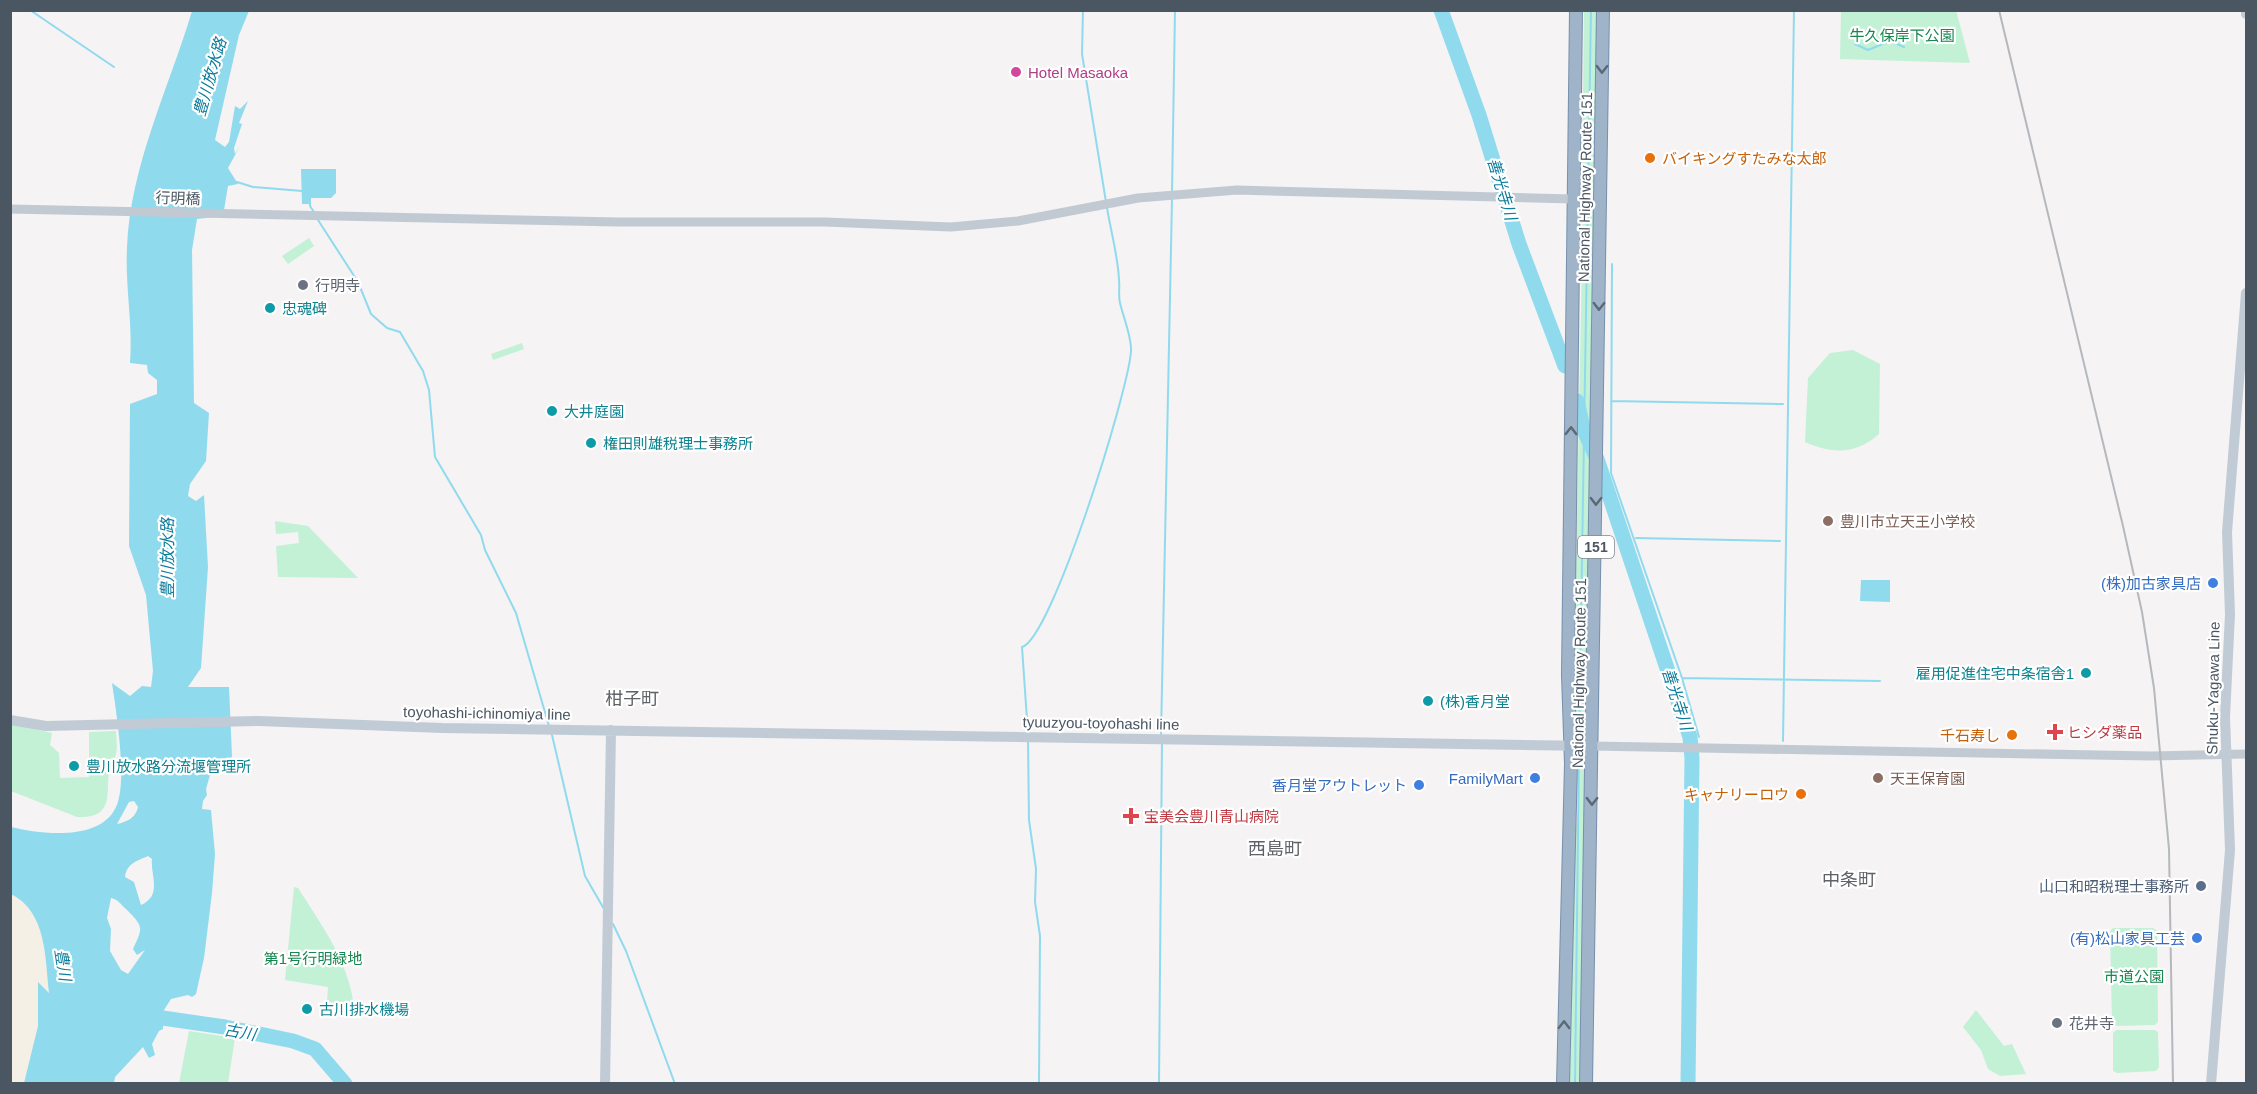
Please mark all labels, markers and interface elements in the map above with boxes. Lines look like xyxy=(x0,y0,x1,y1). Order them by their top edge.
park label: 牛久保岸下公園 xyxy=(1849,27,1955,44)
water label: 豊川放水路 xyxy=(191,34,230,118)
place label: Hotel Masaoka xyxy=(1028,64,1129,81)
one-way arrow xyxy=(1596,64,1608,73)
marker: Hotel Masaoka xyxy=(1009,65,1023,79)
street label: National Highway Route 151 xyxy=(1575,92,1595,282)
place label: バイキングすたみな太郎 xyxy=(1662,150,1827,167)
marker: バイキングすたみな太郎 xyxy=(1643,151,1657,165)
water label: 善光寺川 xyxy=(1485,156,1520,224)
street label: 行明橋 xyxy=(155,189,201,207)
place label: 行明寺 xyxy=(315,277,360,294)
marker: 行明寺 xyxy=(296,278,310,292)
place label: 忠魂碑 xyxy=(282,300,327,317)
marker: 忠魂碑 xyxy=(263,301,277,315)
one-way arrow xyxy=(1593,301,1605,310)
place label: 大井庭園 xyxy=(564,403,624,420)
marker: 大井庭園 xyxy=(545,404,559,418)
one-way arrow xyxy=(1564,427,1577,436)
place label: 権田則雄税理士事務所 xyxy=(603,435,753,452)
marker: 権田則雄税理士事務所 xyxy=(584,436,598,450)
one-way arrow xyxy=(1590,496,1602,505)
place label: 豊川市立天王小学校 xyxy=(1840,513,1975,530)
marker: 豊川市立天王小学校 xyxy=(1821,514,1835,528)
water label: 豊川放水路 xyxy=(159,516,176,598)
road number: 151 xyxy=(1578,536,1614,558)
place label: (株)加古家具店 xyxy=(2101,575,2201,592)
marker: (株)加古家具店 xyxy=(2206,576,2220,590)
street label: National Highway Route 151 xyxy=(1569,578,1589,768)
street label: Shuku-Yagawa Line xyxy=(2203,621,2223,755)
place label: 雇用促進住宅中条宿舎1 xyxy=(1916,665,2074,682)
water label: 善光寺川 xyxy=(1659,666,1696,734)
marker: 雇用促進住宅中条宿舎1 xyxy=(2079,666,2093,680)
district label: 柑子町 xyxy=(605,689,659,709)
place label: (株)香月堂 xyxy=(1440,693,1510,710)
marker: (株)香月堂 xyxy=(1421,694,1435,708)
street label: toyohashi-ichinomiya line xyxy=(403,703,571,723)
street label: tyuuzyou-toyohashi line xyxy=(1022,713,1180,733)
place label: ヒシダ薬品 xyxy=(2067,724,2142,741)
marker: ヒシダ薬品 xyxy=(2048,725,2062,739)
place label: 千石寿し xyxy=(1940,727,2000,744)
marker: 千石寿し xyxy=(2005,728,2019,742)
place label: 豊川放水路分流堰管理所 xyxy=(86,758,251,775)
marker: 豊川放水路分流堰管理所 xyxy=(67,759,81,773)
place label: FamilyMart xyxy=(1449,770,1524,787)
place label: 天王保育園 xyxy=(1890,770,1965,787)
marker: FamilyMart xyxy=(1528,771,1542,785)
marker: 天王保育園 xyxy=(1871,771,1885,785)
place label: 香月堂アウトレット xyxy=(1272,777,1407,794)
marker: 香月堂アウトレット xyxy=(1412,778,1426,792)
place label: キャナリーロウ xyxy=(1684,786,1789,803)
marker: キャナリーロウ xyxy=(1794,787,1808,801)
one-way arrow xyxy=(1586,796,1598,805)
marker: 宝美会豊川青山病院 xyxy=(1122,807,1140,825)
place label: 宝美会豊川青山病院 xyxy=(1144,808,1279,825)
district label: 西島町 xyxy=(1248,839,1302,859)
district label: 中条町 xyxy=(1822,870,1876,890)
place label: 山口和昭税理士事務所 xyxy=(2039,878,2189,895)
marker: 山口和昭税理士事務所 xyxy=(2194,879,2208,893)
place label: (有)松山家具工芸 xyxy=(2070,930,2185,947)
marker: (有)松山家具工芸 xyxy=(2190,931,2204,945)
water label: 豊川 xyxy=(52,948,74,984)
park label: 第1号行明緑地 xyxy=(264,950,362,967)
park label: 市道公園 xyxy=(2104,968,2164,985)
place label: 古川排水機場 xyxy=(319,1001,409,1018)
marker: 古川排水機場 xyxy=(300,1002,314,1016)
place label: 花井寺 xyxy=(2069,1015,2114,1032)
marker: 花井寺 xyxy=(2050,1016,2064,1030)
water label: 古川 xyxy=(223,1021,259,1043)
one-way arrow xyxy=(1558,1021,1570,1030)

